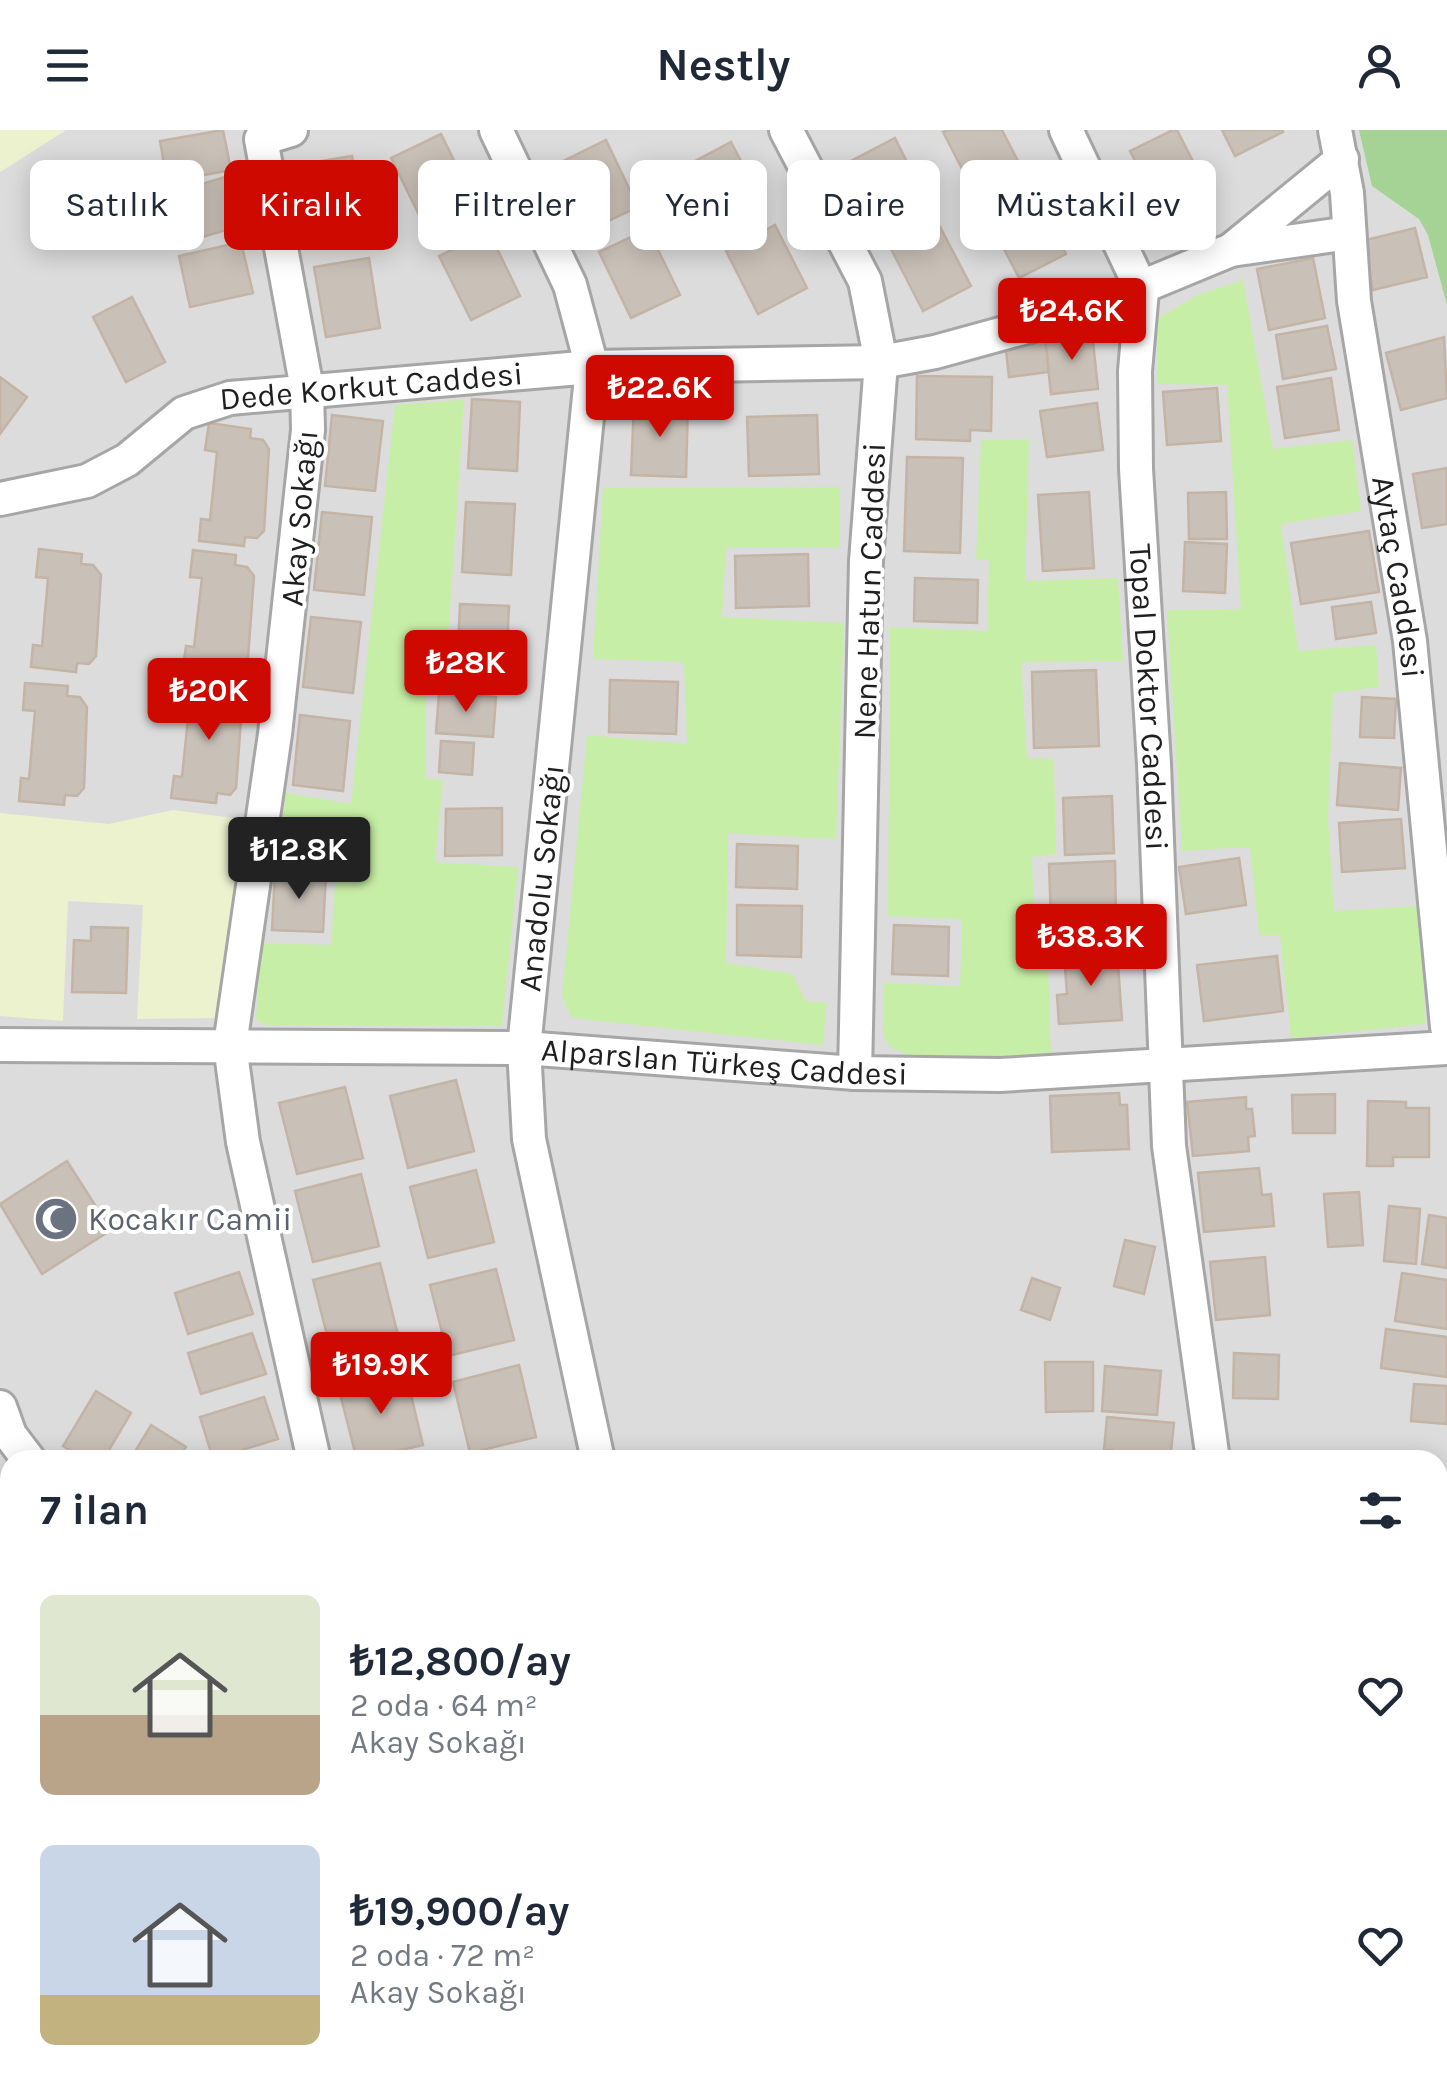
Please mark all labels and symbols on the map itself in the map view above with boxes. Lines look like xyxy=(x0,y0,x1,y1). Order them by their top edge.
pin: ₺24.6K xyxy=(991,278,1153,363)
street label: Dede Korkut Caddesi xyxy=(218,355,524,418)
pin: ₺22.6K xyxy=(579,355,741,440)
street label: Akay Sokağı xyxy=(273,428,326,608)
street label: Nene Hatun Caddesi xyxy=(846,442,893,740)
street label: Aytaç Caddesi xyxy=(1364,473,1431,680)
street label: Topal Doktor Caddesi xyxy=(1122,543,1175,851)
pin: ₺28K xyxy=(407,630,525,715)
pin: ₺20K xyxy=(150,658,268,743)
street label: Anadolu Sokağı xyxy=(511,763,572,993)
pin: ₺12.8K xyxy=(218,817,380,902)
pin: ₺38.3K xyxy=(1010,904,1172,989)
street label: Alparslan Türkeş Caddesi xyxy=(540,1031,908,1093)
mosque icon: Kocakır Camii xyxy=(33,1196,79,1242)
place label: Kocakır Camii xyxy=(88,1201,292,1238)
pin: ₺19.9K xyxy=(300,1332,462,1417)

